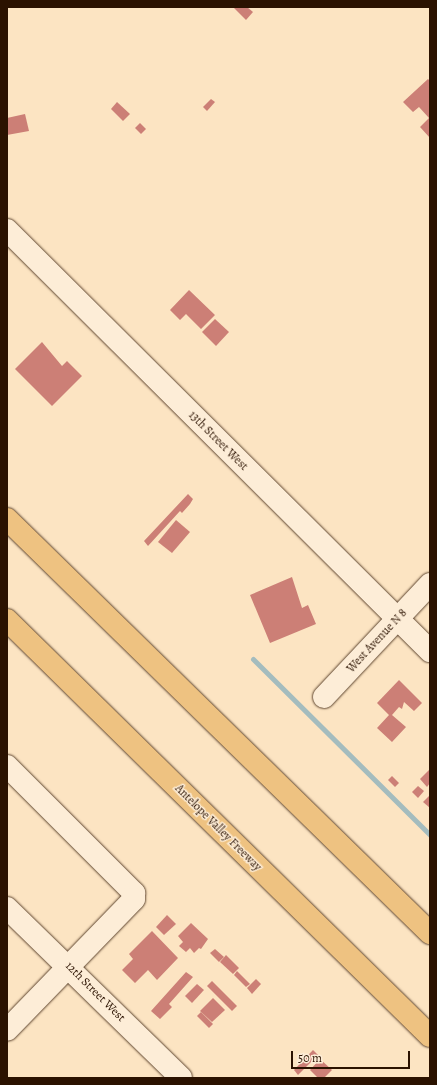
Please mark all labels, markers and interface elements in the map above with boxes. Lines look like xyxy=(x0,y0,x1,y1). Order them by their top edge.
street label: 13th Street West xyxy=(185,408,251,474)
street label: West Avenue N 8 xyxy=(344,606,410,676)
street label: Antelope Valley Freeway xyxy=(172,782,264,874)
street label: 12th Street West xyxy=(62,959,128,1025)
scale bar xyxy=(293,1043,412,1069)
text: 50 m xyxy=(298,1050,322,1066)

